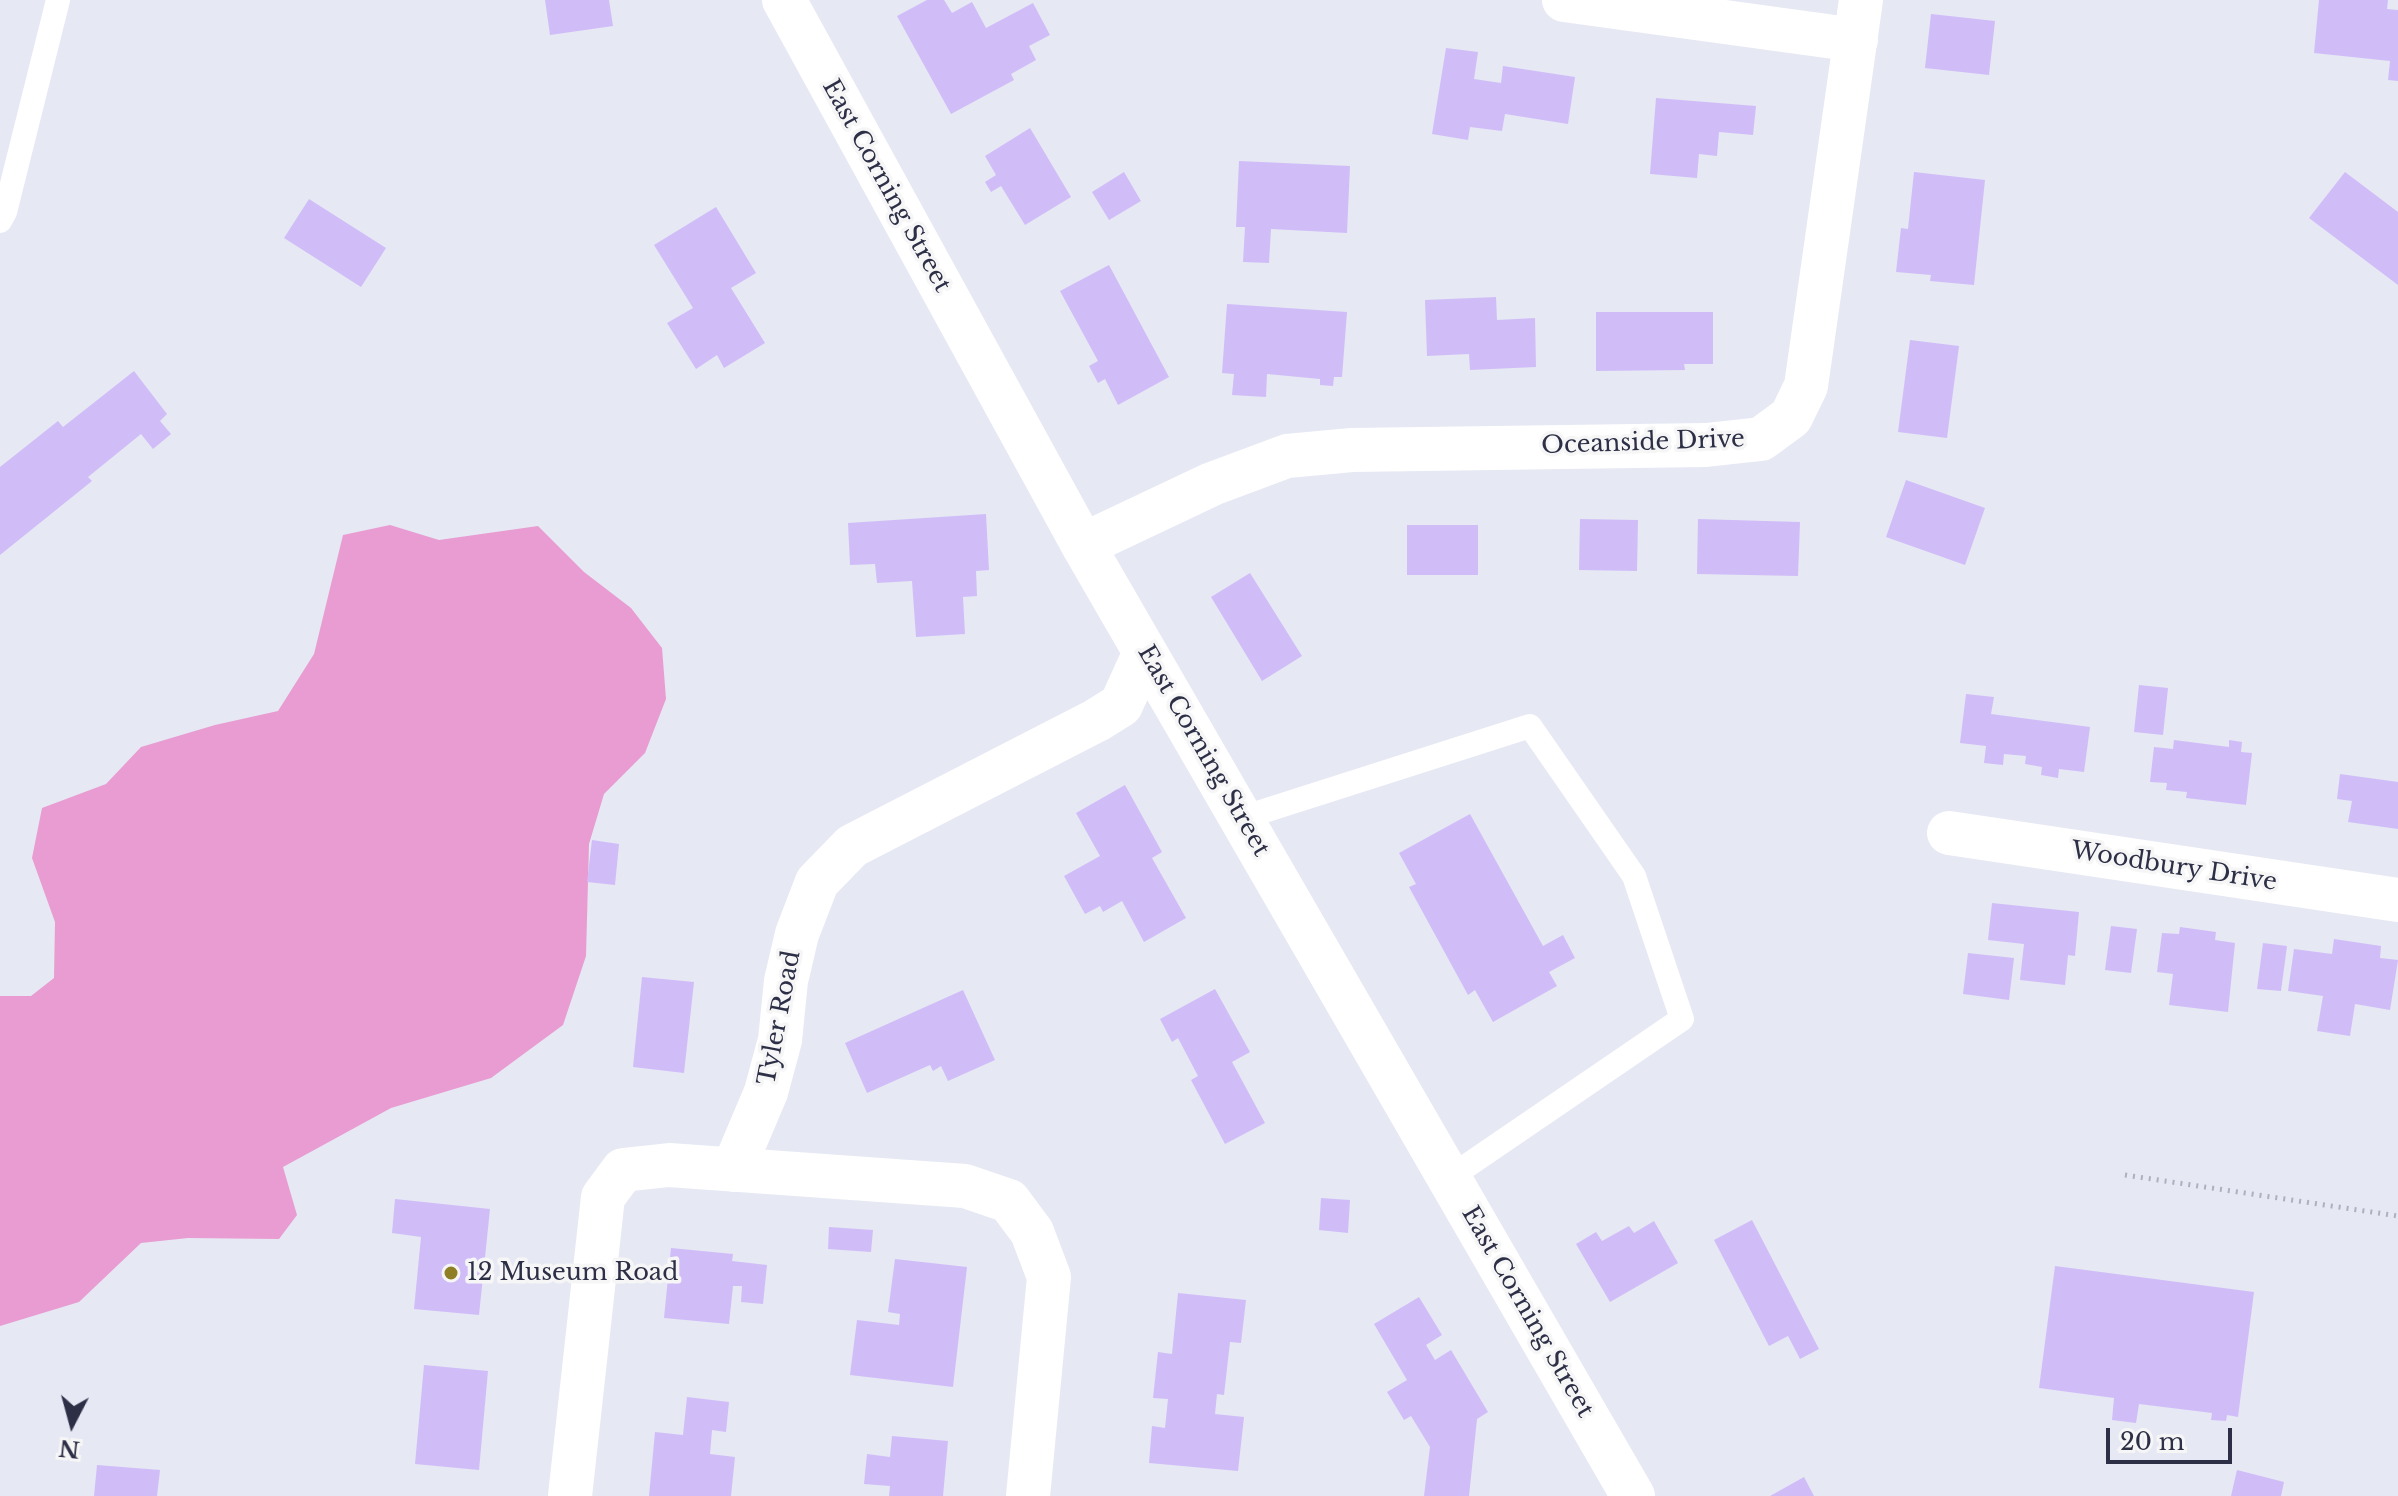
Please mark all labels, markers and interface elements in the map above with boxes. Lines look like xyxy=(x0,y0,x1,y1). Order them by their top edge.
street label: East Corning Street xyxy=(816,75,956,297)
street label: Oceanside Drive xyxy=(1541,425,1745,461)
street label: East Corning Street xyxy=(1131,640,1275,862)
street label: Woodbury Drive xyxy=(2069,837,2279,897)
street label: Tyler Road xyxy=(753,948,807,1088)
street label: East Corning Street xyxy=(1455,1201,1599,1423)
place label: 12 Museum Road xyxy=(467,1259,678,1287)
marker: 12 Museum Road xyxy=(442,1264,460,1282)
north arrow xyxy=(32,1384,112,1464)
scale bar xyxy=(2110,1412,2236,1462)
text: 20 m xyxy=(2120,1427,2185,1456)
text: N xyxy=(58,1434,81,1463)

